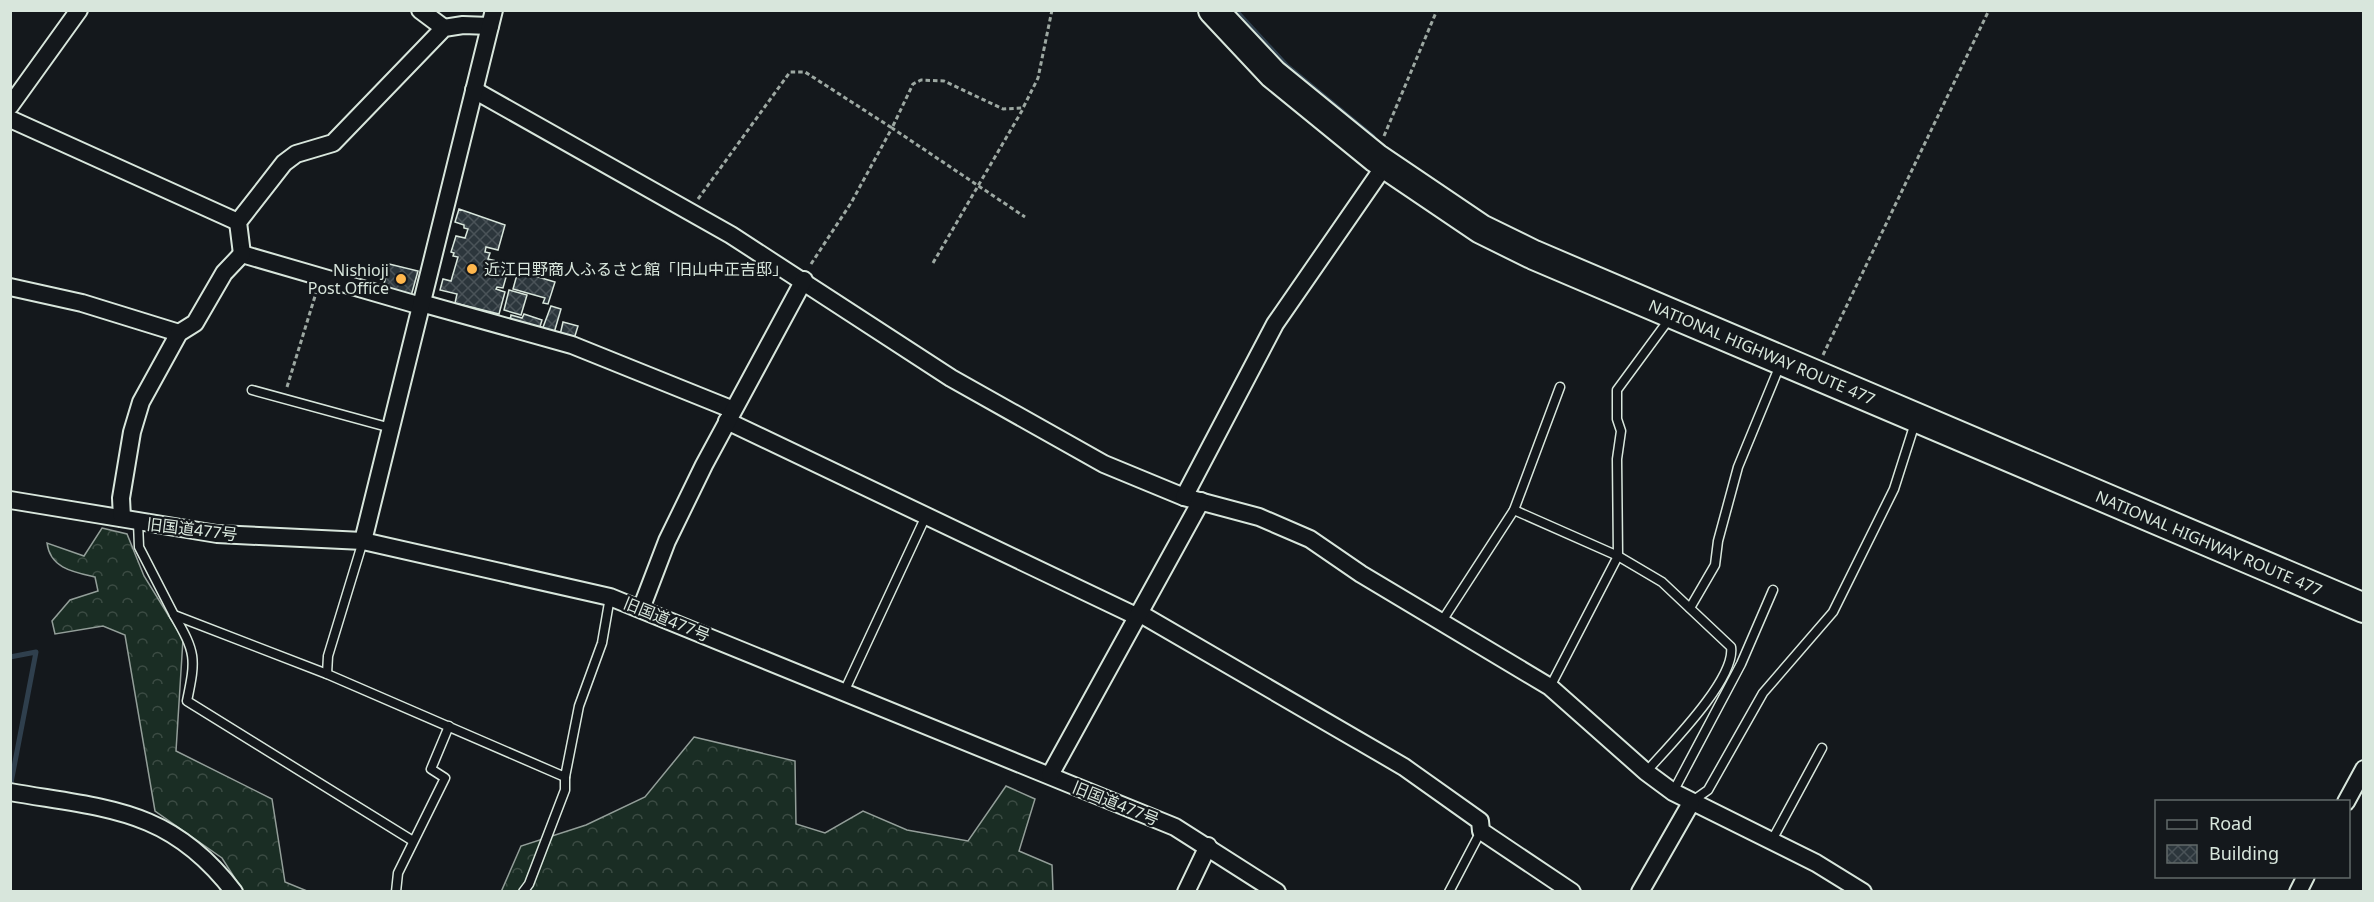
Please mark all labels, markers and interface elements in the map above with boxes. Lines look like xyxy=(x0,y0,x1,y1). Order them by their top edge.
place label: 近江日野商人ふるさと館「旧山中正吉邸」 xyxy=(484,258,788,280)
place label: Nishioji Post Office xyxy=(308,259,389,299)
marker: 近江日野商人ふるさと館「旧山中正吉邸」 xyxy=(465,262,479,276)
marker: Nishioji Post Office xyxy=(394,272,408,286)
street label: NATIONAL HIGHWAY ROUTE 477 xyxy=(1645,294,1879,410)
street label: NATIONAL HIGHWAY ROUTE 477 xyxy=(2092,485,2326,601)
street label: 旧国道477号 xyxy=(145,513,239,545)
street label: 旧国道477号 xyxy=(620,592,714,646)
street label: 旧国道477号 xyxy=(1069,776,1163,830)
legend xyxy=(2155,800,2350,878)
text: Road xyxy=(2209,811,2252,835)
text: Building xyxy=(2209,841,2279,865)

